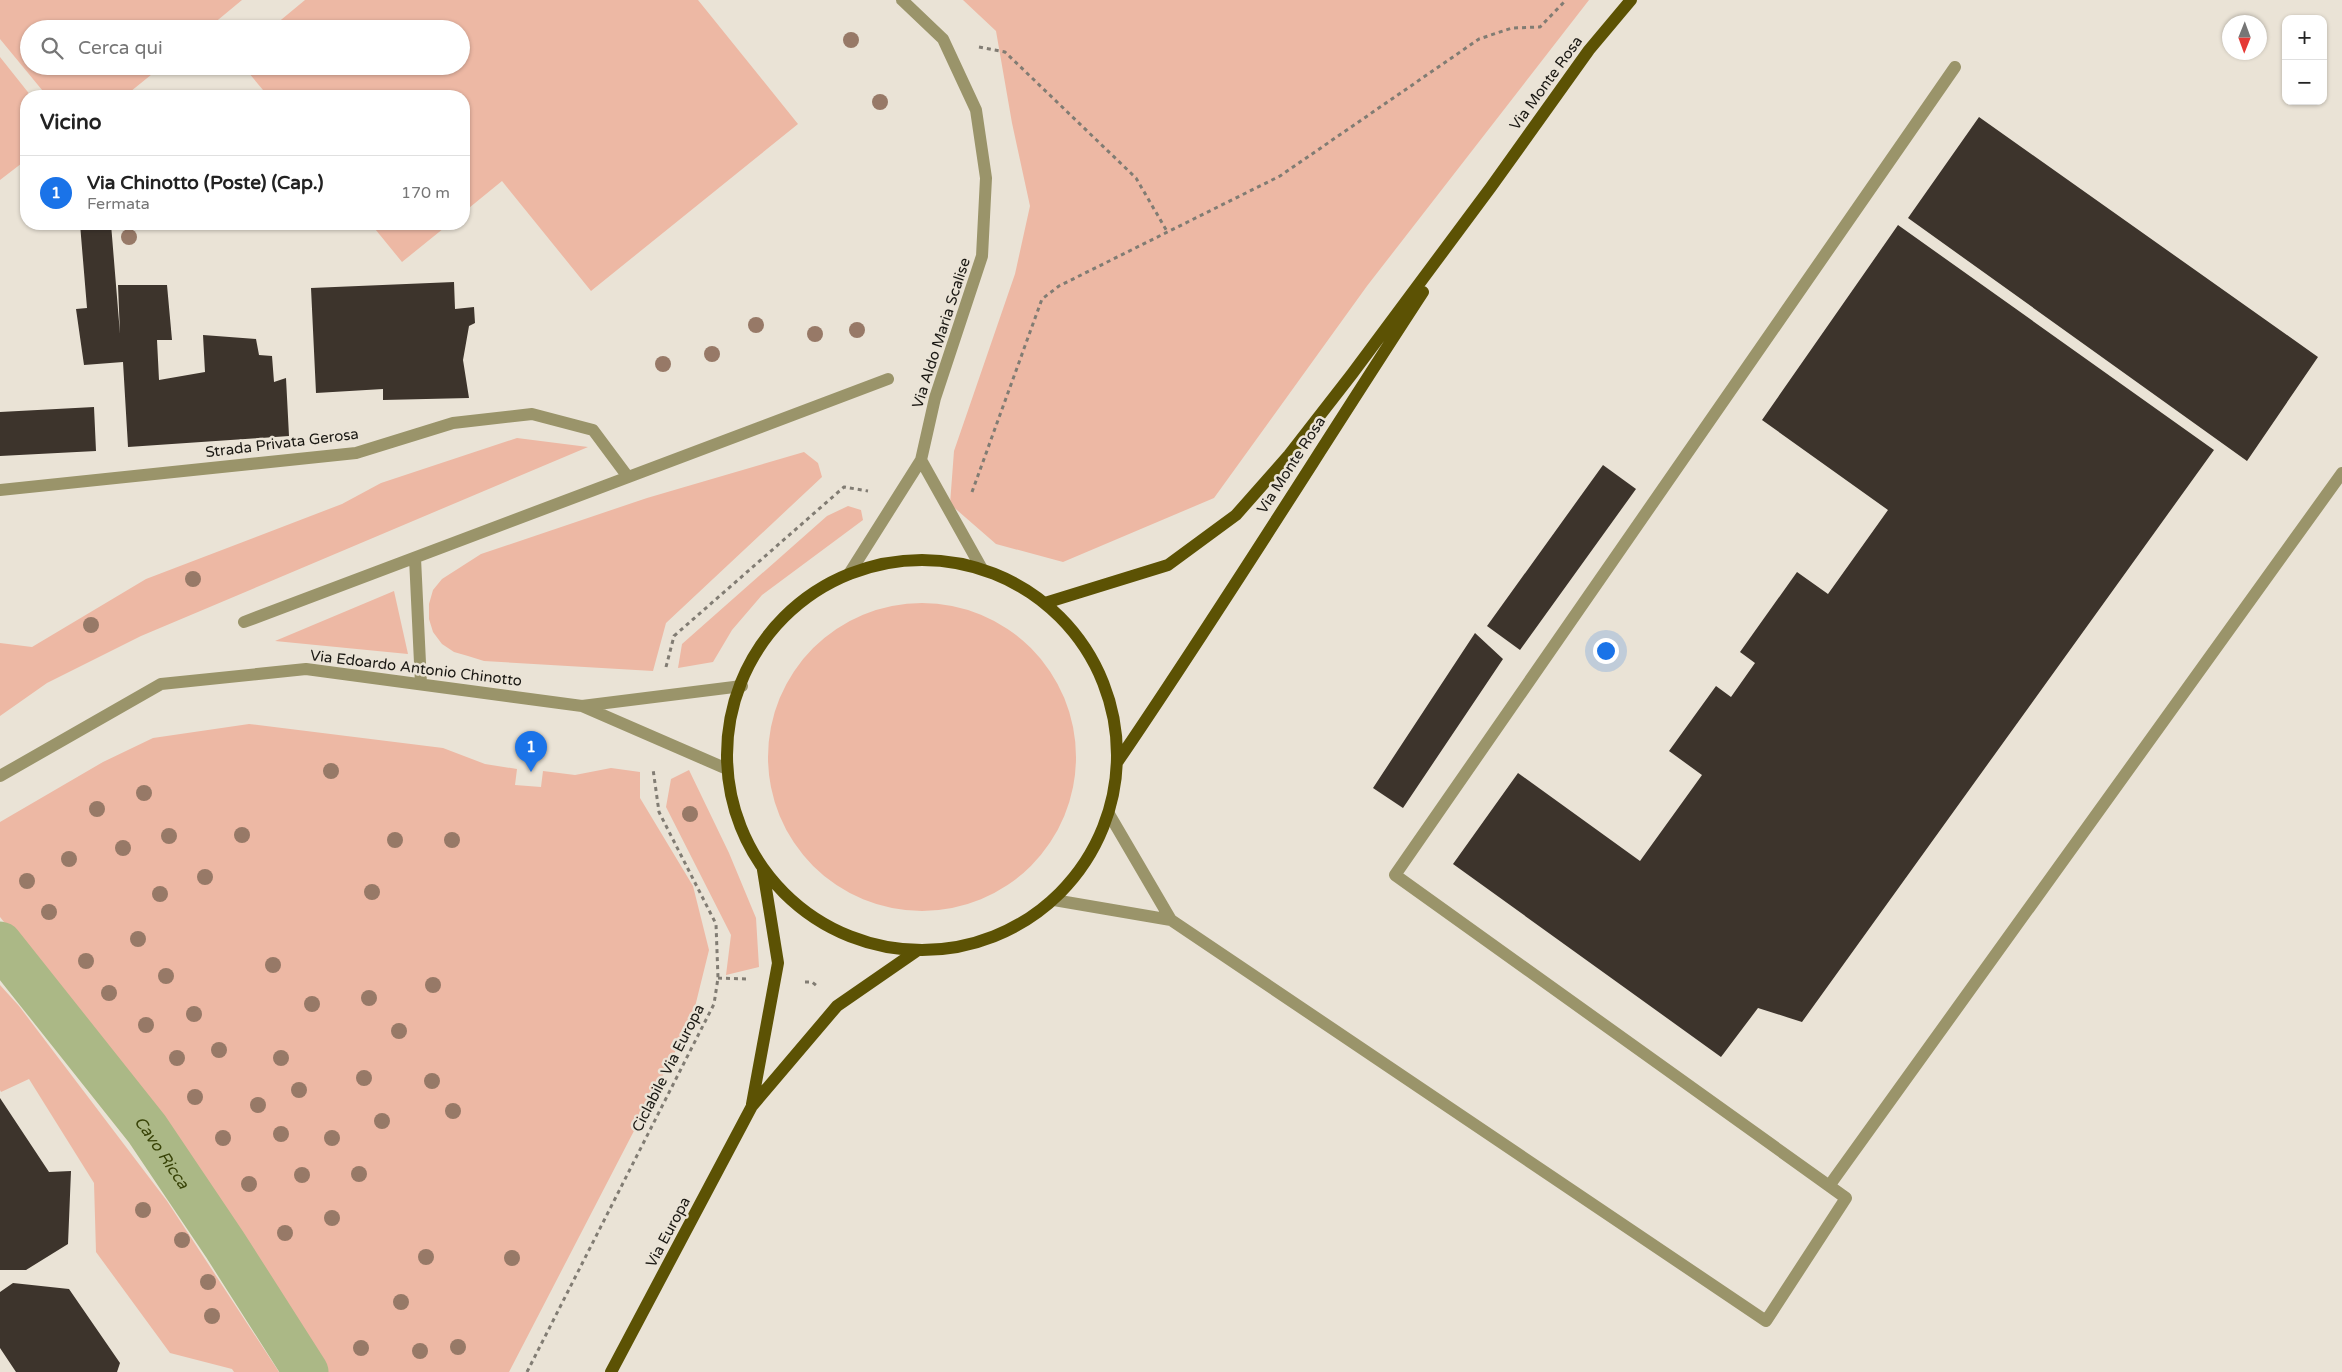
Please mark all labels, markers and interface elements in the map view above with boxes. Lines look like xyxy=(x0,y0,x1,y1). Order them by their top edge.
north arrow xyxy=(2222,15,2267,60)
map controls xyxy=(2282,15,2327,105)
button: + xyxy=(2282,15,2327,60)
search box xyxy=(20,20,470,75)
street label: Via Monte Rosa xyxy=(1506,32,1586,134)
icon: search xyxy=(38,34,66,62)
text: Cerca qui xyxy=(78,37,163,59)
button: − xyxy=(2282,60,2327,105)
text: Vicino xyxy=(40,110,102,135)
text: Via Chinotto (Poste) (Cap.) xyxy=(87,172,324,194)
text: 1 xyxy=(51,183,61,203)
text: 170 m xyxy=(401,183,450,203)
text: Fermata xyxy=(87,194,150,214)
street label: Via Aldo Maria Scalise xyxy=(908,255,974,411)
street label: Via Monte Rosa xyxy=(1253,413,1329,517)
street label: Strada Privata Gerosa xyxy=(204,425,360,461)
your location xyxy=(1593,638,1619,664)
street label: Via Edoardo Antonio Chinotto xyxy=(309,646,523,690)
pin: 1 xyxy=(515,731,547,772)
street label: Ciclabile Via Europa xyxy=(628,1001,708,1135)
water label: Cavo Ricca xyxy=(130,1112,194,1194)
street label: Via Europa xyxy=(642,1194,694,1270)

